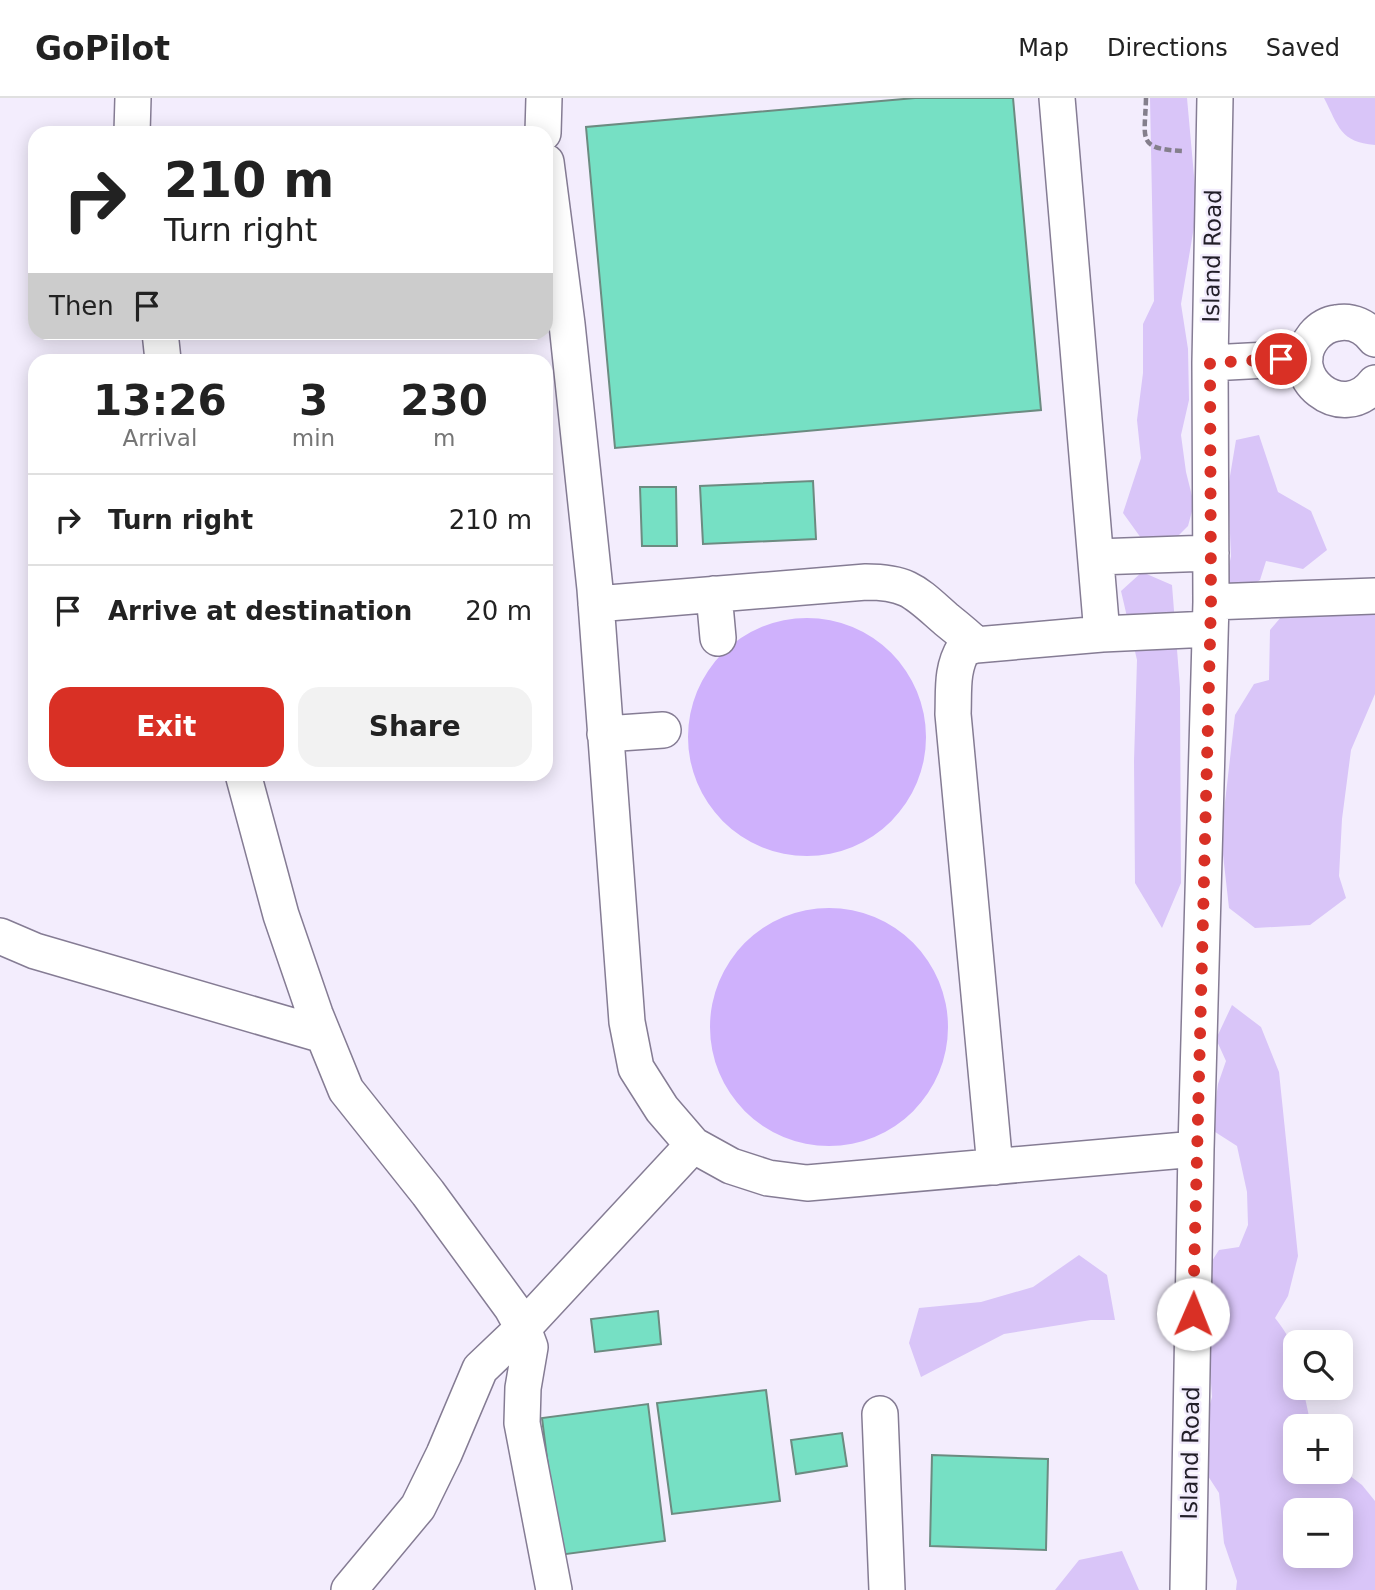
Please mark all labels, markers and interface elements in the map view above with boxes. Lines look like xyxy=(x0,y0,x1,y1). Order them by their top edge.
text: GoPilot xyxy=(35,29,170,68)
text: Map xyxy=(1018,34,1069,62)
text: Directions xyxy=(1107,34,1228,62)
text: Saved xyxy=(1266,34,1340,62)
text: 210 m xyxy=(164,152,334,209)
icon: right xyxy=(49,154,140,245)
street label: Island Road xyxy=(1198,189,1226,323)
text: Turn right xyxy=(164,211,317,249)
icon: arrive xyxy=(128,287,166,325)
text: Then xyxy=(49,291,114,321)
pin xyxy=(1251,329,1311,389)
icon: arrive xyxy=(1262,340,1300,378)
text: 13:26 xyxy=(93,376,227,425)
text: 3 xyxy=(299,376,328,425)
text: 230 xyxy=(400,376,488,425)
text: Arrival xyxy=(123,425,197,451)
text: min xyxy=(292,425,335,451)
text: m xyxy=(433,425,455,451)
icon: right xyxy=(49,501,87,539)
text: Turn right xyxy=(108,505,253,535)
text: 210 m xyxy=(449,505,532,535)
icon: arrive xyxy=(49,592,87,630)
text: Arrive at destination xyxy=(108,596,412,626)
text: 20 m xyxy=(465,596,532,626)
button: Exit xyxy=(49,687,284,767)
button: Share xyxy=(298,687,532,767)
position arrow xyxy=(1156,1277,1230,1351)
map controls xyxy=(1283,1330,1353,1568)
button: search xyxy=(1283,1330,1353,1400)
street label: Island Road xyxy=(1176,1386,1204,1520)
button: + xyxy=(1283,1414,1353,1484)
button: − xyxy=(1283,1498,1353,1568)

